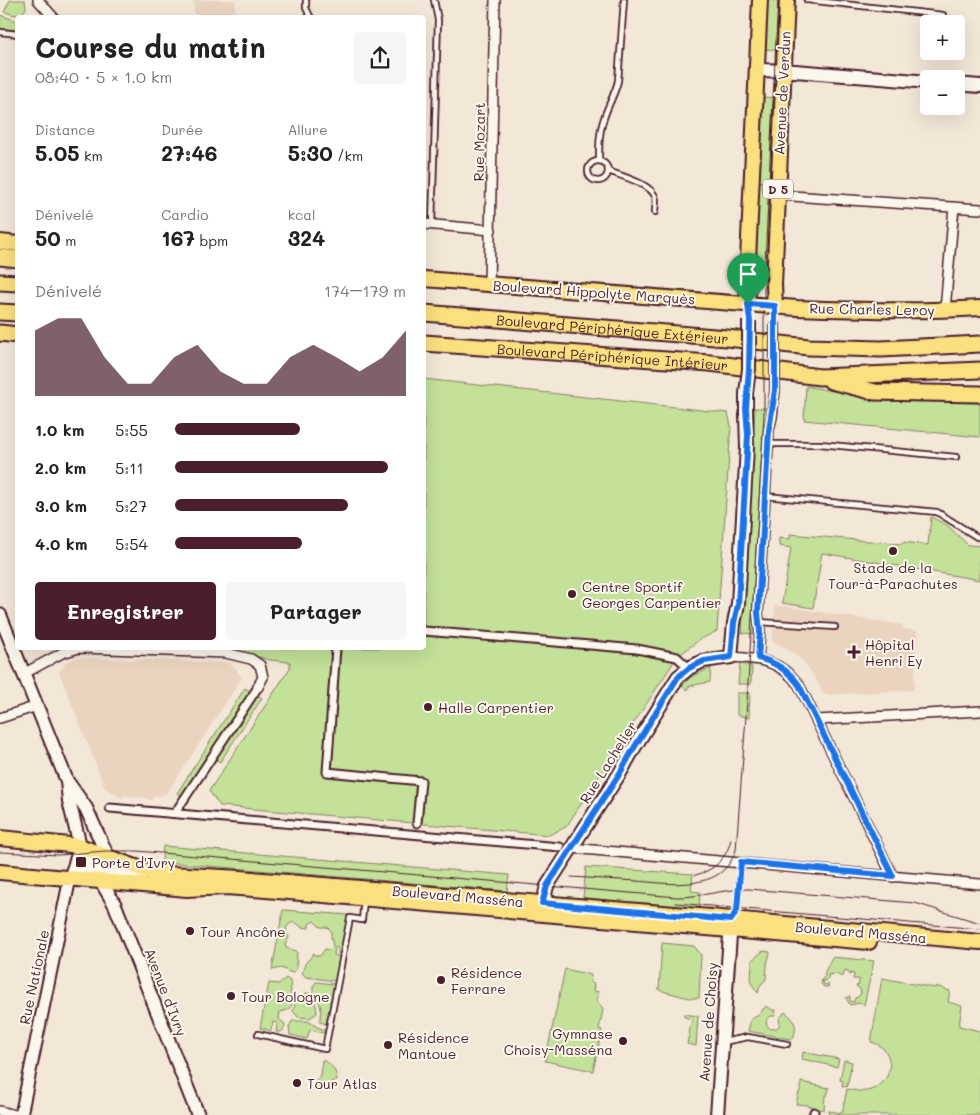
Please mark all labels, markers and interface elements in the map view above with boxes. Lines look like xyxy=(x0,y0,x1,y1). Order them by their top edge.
map controls xyxy=(920,15,965,115)
button: + xyxy=(920,15,965,60)
text: Course du matin xyxy=(35,29,266,65)
street label: Avenue de Verdun xyxy=(769,31,795,155)
button: share xyxy=(354,32,406,84)
text: 08:40 · 5 × 1.0 km xyxy=(35,66,172,87)
button: − xyxy=(920,70,965,115)
street label: Rue Mozart xyxy=(469,102,489,182)
text: Distance xyxy=(35,120,95,139)
text: Durée xyxy=(161,120,203,139)
text: Allure xyxy=(288,120,328,139)
text: 5.05 xyxy=(35,139,80,166)
text: 27:46 xyxy=(161,139,217,166)
text: 5:30 xyxy=(288,139,333,166)
text: km xyxy=(80,146,103,165)
text: /km xyxy=(333,146,363,165)
road number: D 5 xyxy=(763,180,793,198)
text: Dénivelé xyxy=(35,205,94,224)
text: Cardio xyxy=(161,205,209,224)
text: kcal xyxy=(288,205,316,224)
text: 50 xyxy=(35,224,61,251)
text: 167 xyxy=(161,224,195,251)
text: 324 xyxy=(288,224,325,251)
text: m xyxy=(61,231,76,250)
text: bpm xyxy=(195,231,228,250)
pin xyxy=(727,253,769,304)
icon: arrive xyxy=(734,260,762,288)
street label: Boulevard Hippolyte Marquès xyxy=(492,275,696,309)
text: Dénivelé xyxy=(35,280,102,301)
text: 174–179 m xyxy=(324,280,406,301)
street label: Rue Charles Leroy xyxy=(809,298,935,320)
street label: Boulevard Périphérique Extérieur xyxy=(495,309,729,348)
street label: Boulevard Périphérique Intérieur xyxy=(496,339,729,375)
text: 1.0 km xyxy=(35,419,84,440)
text: 5:55 xyxy=(115,419,148,440)
text: 2.0 km xyxy=(35,457,86,478)
text: 5:11 xyxy=(115,457,144,478)
text: 3.0 km xyxy=(35,495,87,516)
text: 5:27 xyxy=(115,495,147,516)
text: 4.0 km xyxy=(35,533,87,554)
text: 5:54 xyxy=(115,533,148,554)
marker: Stade de la Tour-à-Parachutes xyxy=(887,545,899,557)
place label: Stade de la Tour-à-Parachutes xyxy=(828,558,958,593)
place label: Centre Sportif Georges Carpentier xyxy=(582,577,721,612)
button: Enregistrer xyxy=(35,582,216,640)
button: Partager xyxy=(226,582,406,640)
marker: Centre Sportif Georges Carpentier xyxy=(566,588,578,600)
place label: Hôpital Henri Ey xyxy=(865,635,923,670)
marker: Hôpital Henri Ey xyxy=(847,645,861,659)
place label: Halle Carpentier xyxy=(438,698,554,717)
marker: Halle Carpentier xyxy=(422,701,434,713)
street label: Rue Lachelier xyxy=(575,717,641,807)
place label: Porte d'Ivry xyxy=(92,853,175,872)
marker: Porte d'Ivry xyxy=(74,855,88,869)
street label: Boulevard Masséna xyxy=(391,881,525,911)
street label: Boulevard Masséna xyxy=(794,917,928,947)
place label: Tour Ancône xyxy=(200,922,286,941)
marker: Tour Ancône xyxy=(184,925,196,937)
street label: Rue Nationale xyxy=(15,928,53,1026)
street label: Avenue d'Ivry xyxy=(141,945,191,1039)
street label: Avenue de Choisy xyxy=(694,962,722,1082)
place label: Résidence Ferrare xyxy=(451,963,522,998)
marker: Résidence Ferrare xyxy=(435,974,447,986)
place label: Tour Bologne xyxy=(241,987,330,1006)
marker: Tour Bologne xyxy=(225,990,237,1002)
place label: Gymnase Choisy-Masséna xyxy=(504,1024,613,1059)
place label: Résidence Mantoue xyxy=(398,1028,469,1063)
marker: Gymnase Choisy-Masséna xyxy=(617,1035,629,1047)
marker: Résidence Mantoue xyxy=(382,1039,394,1051)
place label: Tour Atlas xyxy=(307,1074,377,1093)
marker: Tour Atlas xyxy=(291,1077,303,1089)

